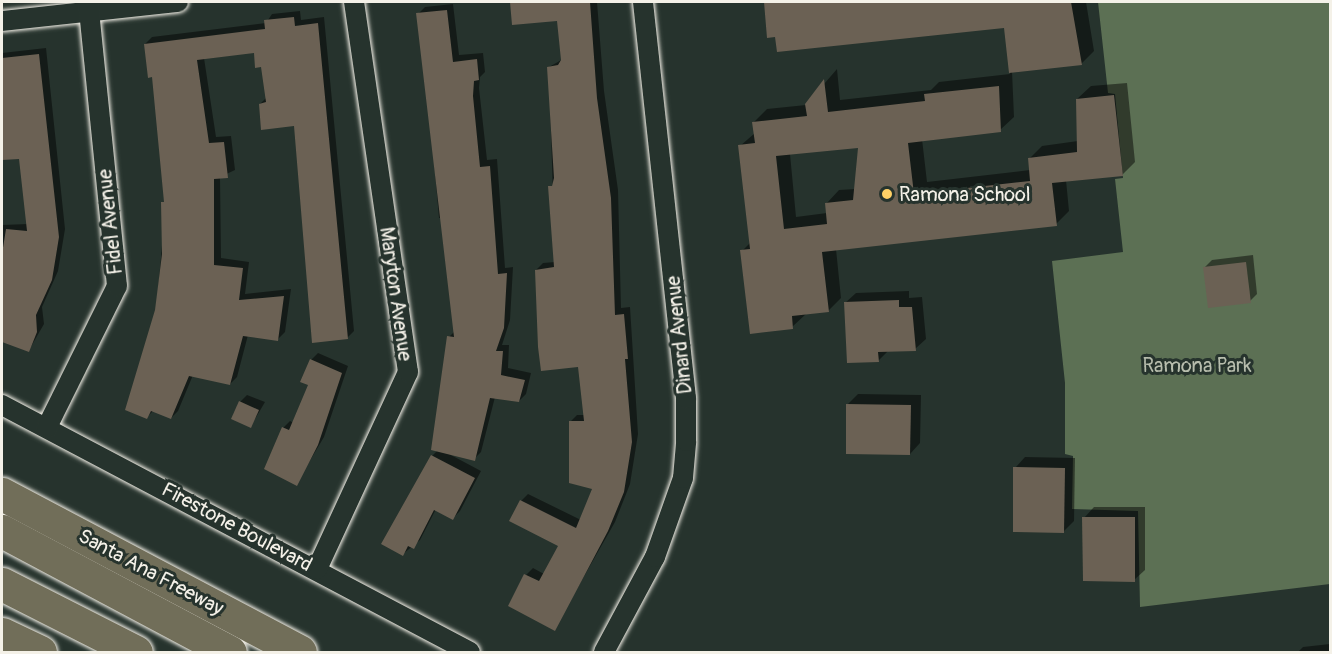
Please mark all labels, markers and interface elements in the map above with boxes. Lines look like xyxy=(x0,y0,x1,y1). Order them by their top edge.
street label: Fidel Avenue xyxy=(93,168,127,276)
place label: Ramona School xyxy=(899,182,1031,206)
marker: Ramona School xyxy=(880,187,894,201)
street label: Maryton Avenue xyxy=(375,225,417,363)
street label: Dinard Avenue xyxy=(661,275,697,395)
park label: Ramona Park xyxy=(1142,353,1252,377)
street label: Firestone Boulevard xyxy=(158,477,316,577)
street label: Santa Ana Freeway xyxy=(74,524,228,620)

